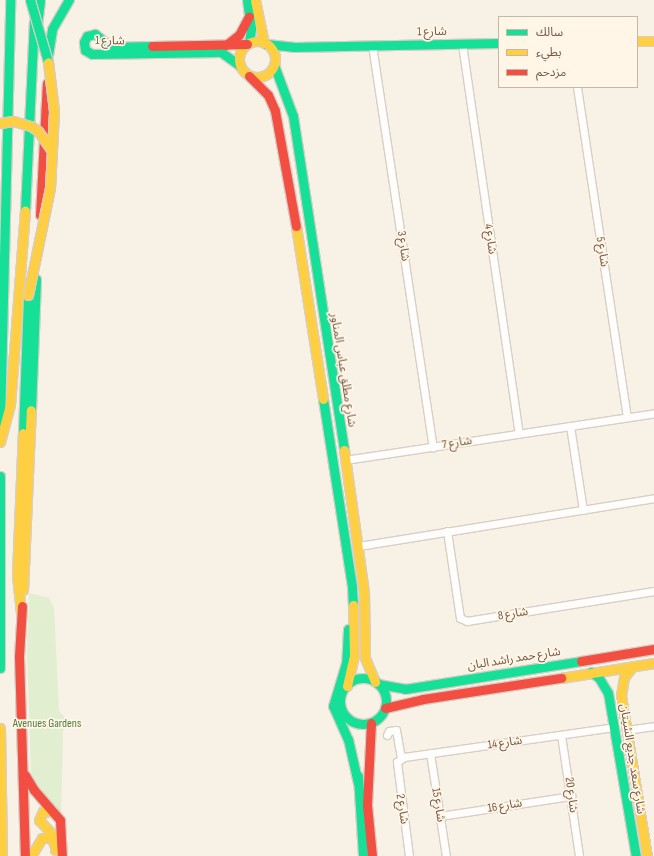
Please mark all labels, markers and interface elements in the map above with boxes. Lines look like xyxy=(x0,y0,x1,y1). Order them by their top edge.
legend xyxy=(498,16,638,88)
street label: شارع 1 xyxy=(417,25,447,39)
text: سالك xyxy=(536,25,563,40)
street label: شارع 1 xyxy=(95,34,125,48)
text: بطيء xyxy=(536,45,562,60)
text: مزدحم xyxy=(536,65,566,80)
street label: شارع 4 xyxy=(481,223,499,255)
street label: شارع 3 xyxy=(394,230,412,262)
street label: شارع 5 xyxy=(593,236,611,268)
street label: شارع مطلق عباس المناور xyxy=(327,312,359,428)
street label: شارع 7 xyxy=(441,434,473,452)
street label: شارع 8 xyxy=(497,604,529,624)
street label: شارع حمد راشد البان xyxy=(466,645,562,673)
street label: شارع سعد جديع الشيتان xyxy=(616,703,648,815)
park label: Avenues Gardens xyxy=(13,717,81,731)
street label: شارع 14 xyxy=(487,733,523,753)
street label: شارع 20 xyxy=(561,776,581,814)
street label: شارع 15 xyxy=(428,787,448,823)
street label: شارع 2 xyxy=(393,793,411,825)
street label: شارع 16 xyxy=(487,796,523,816)

